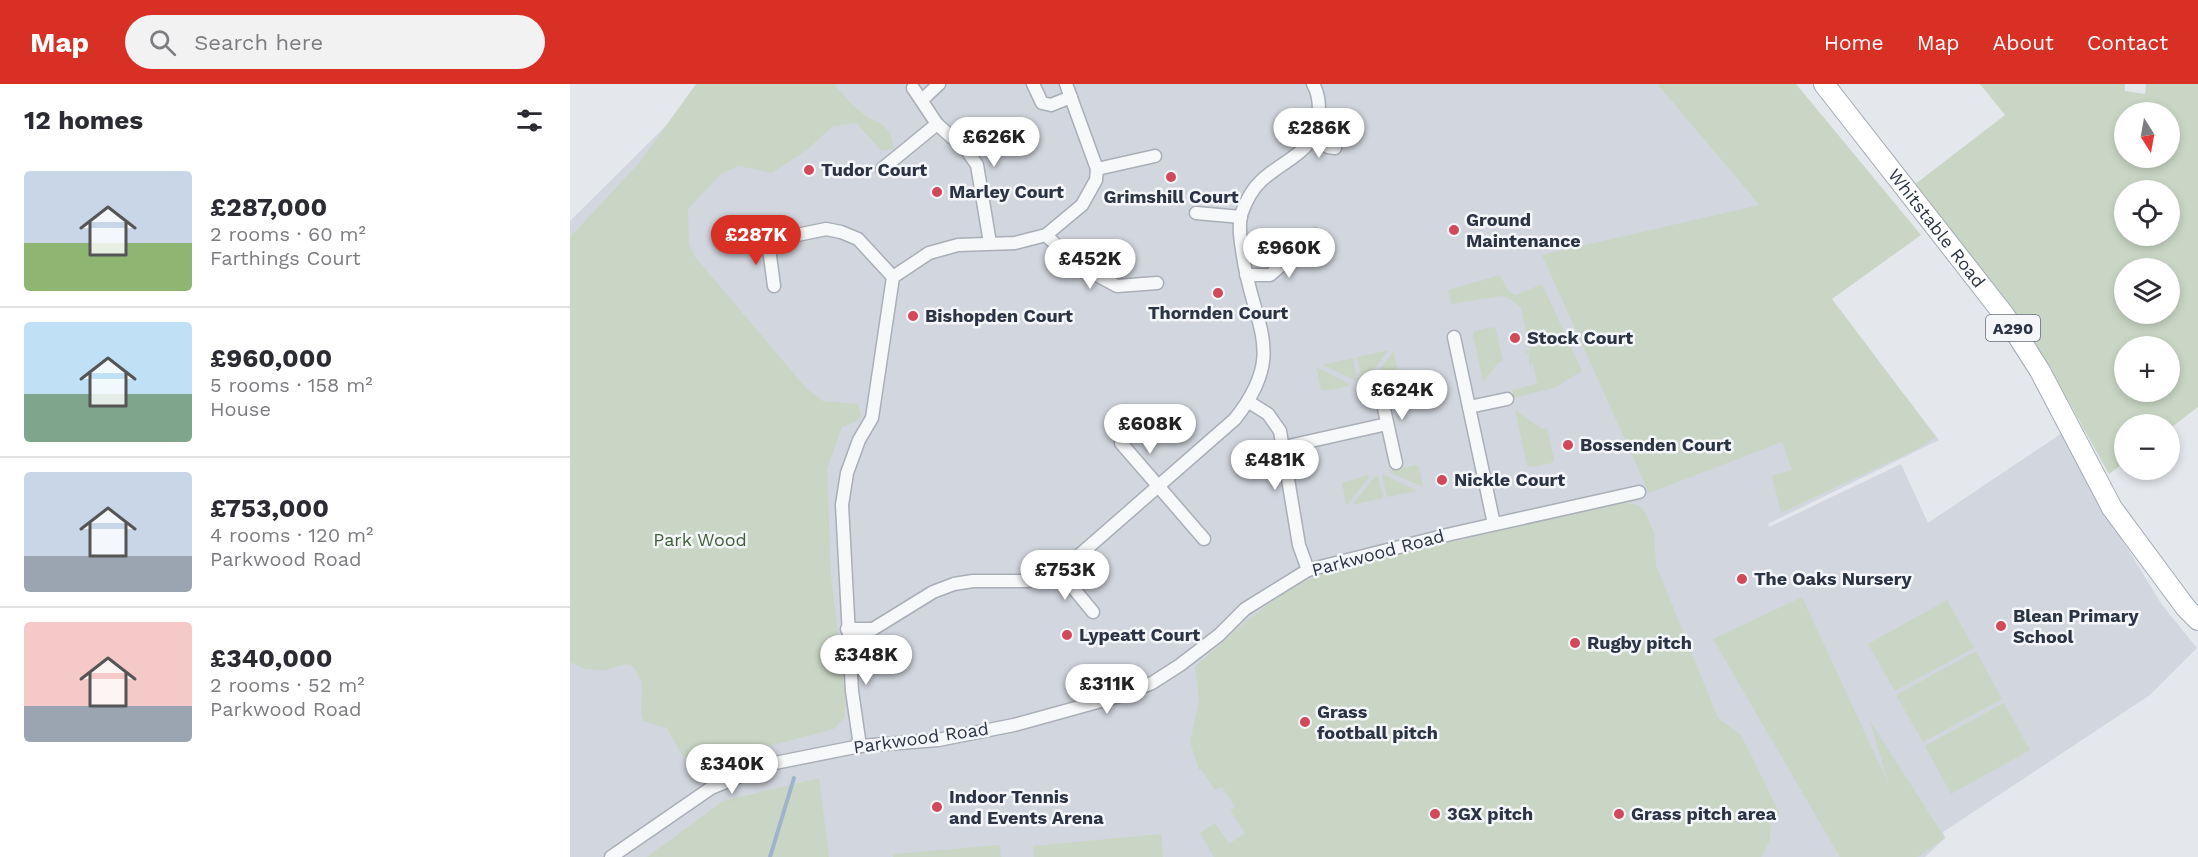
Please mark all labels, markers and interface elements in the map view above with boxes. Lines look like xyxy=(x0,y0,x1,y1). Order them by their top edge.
search box xyxy=(125,15,545,69)
text: Map xyxy=(30,26,89,59)
icon: search xyxy=(146,26,179,59)
text: Search here xyxy=(194,30,323,55)
text: Home xyxy=(1824,30,1884,55)
text: Map xyxy=(1917,30,1960,55)
text: About xyxy=(1993,30,2054,55)
text: Contact xyxy=(2087,30,2168,55)
north arrow xyxy=(2114,102,2180,168)
map controls xyxy=(2114,102,2180,480)
icon: filters xyxy=(513,104,546,137)
text: 12 homes xyxy=(24,105,143,135)
pin: £286K xyxy=(1277,108,1361,159)
text: £286K xyxy=(1287,115,1351,139)
pin: £626K xyxy=(952,117,1036,168)
text: £626K xyxy=(963,124,1025,148)
place label: Tudor Court xyxy=(821,159,927,180)
marker: Tudor Court xyxy=(802,163,816,177)
street label: Whitstable Road xyxy=(1884,164,1990,292)
marker: Grimshill Court xyxy=(1164,170,1178,184)
button: locate xyxy=(2114,180,2180,246)
place label: Marley Court xyxy=(949,181,1064,202)
marker: Marley Court xyxy=(930,185,944,199)
place label: Grimshill Court xyxy=(1103,186,1239,207)
text: £287,000 xyxy=(210,192,327,222)
icon: home xyxy=(72,195,144,267)
place label: Ground Maintenance xyxy=(1466,209,1581,251)
pin: £287K xyxy=(714,215,798,266)
text: 2 rooms · 60 m² xyxy=(210,222,366,246)
text: £287K xyxy=(725,222,787,246)
marker: Ground Maintenance xyxy=(1447,223,1461,237)
pin: £960K xyxy=(1247,228,1331,279)
text: £960K xyxy=(1257,235,1321,259)
pin: £452K xyxy=(1048,239,1132,290)
text: Farthings Court xyxy=(210,246,361,270)
text: £452K xyxy=(1059,246,1121,270)
button: layers xyxy=(2114,258,2180,324)
marker: Thornden Court xyxy=(1211,286,1225,300)
place label: Thornden Court xyxy=(1148,302,1288,323)
place label: Bishopden Court xyxy=(925,305,1073,326)
marker: Bishopden Court xyxy=(906,309,920,323)
road number: A290 xyxy=(1986,315,2040,341)
place label: Stock Court xyxy=(1527,327,1633,348)
marker: Stock Court xyxy=(1508,331,1522,345)
button: + xyxy=(2114,336,2180,402)
text: £960,000 xyxy=(210,343,332,373)
icon: home xyxy=(72,346,144,418)
pin: £624K xyxy=(1360,370,1444,421)
text: 5 rooms · 158 m² xyxy=(210,373,373,397)
text: £624K xyxy=(1370,377,1434,401)
text: House xyxy=(210,397,271,421)
pin: £608K xyxy=(1108,404,1192,455)
text: £608K xyxy=(1118,411,1182,435)
button: − xyxy=(2114,414,2180,480)
place label: Bossenden Court xyxy=(1580,434,1732,455)
marker: Bossenden Court xyxy=(1561,438,1575,452)
pin: £481K xyxy=(1233,440,1317,491)
text: £481K xyxy=(1245,447,1305,471)
place label: Nickle Court xyxy=(1454,469,1565,490)
marker: Nickle Court xyxy=(1435,473,1449,487)
text: £753,000 xyxy=(210,493,329,523)
icon: home xyxy=(72,496,144,568)
text: 4 rooms · 120 m² xyxy=(210,523,373,547)
street label: Parkwood Road xyxy=(1309,525,1446,580)
park label: Park Wood xyxy=(653,529,747,550)
text: Parkwood Road xyxy=(210,547,362,571)
pin: £753K xyxy=(1023,550,1107,601)
text: £753K xyxy=(1034,557,1096,581)
place label: The Oaks Nursery xyxy=(1754,568,1912,589)
marker: The Oaks Nursery xyxy=(1735,572,1749,586)
place label: Blean Primary School xyxy=(2013,605,2139,647)
marker: Blean Primary School xyxy=(1994,619,2008,633)
place label: Lypeatt Court xyxy=(1079,624,1200,645)
marker: Lypeatt Court xyxy=(1060,628,1074,642)
place label: Rugby pitch xyxy=(1587,632,1692,653)
pin: £348K xyxy=(824,635,908,686)
marker: Rugby pitch xyxy=(1568,636,1582,650)
text: £348K xyxy=(834,642,898,666)
text: £340,000 xyxy=(210,643,332,673)
icon: home xyxy=(72,646,144,718)
pin: £311K xyxy=(1065,664,1149,715)
text: £311K xyxy=(1079,671,1135,695)
text: 2 rooms · 52 m² xyxy=(210,673,365,697)
text: Parkwood Road xyxy=(210,697,362,721)
place label: Grass football pitch xyxy=(1317,701,1438,743)
marker: Grass football pitch xyxy=(1298,715,1312,729)
street label: Parkwood Road xyxy=(852,718,990,757)
pin: £340K xyxy=(690,744,774,795)
text: £340K xyxy=(700,751,764,775)
place label: Indoor Tennis and Events Arena xyxy=(949,786,1104,828)
marker: Indoor Tennis and Events Arena xyxy=(930,800,944,814)
place label: 3GX pitch xyxy=(1447,803,1533,824)
place label: Grass pitch area xyxy=(1631,803,1777,824)
marker: 3GX pitch xyxy=(1428,807,1442,821)
marker: Grass pitch area xyxy=(1612,807,1626,821)

